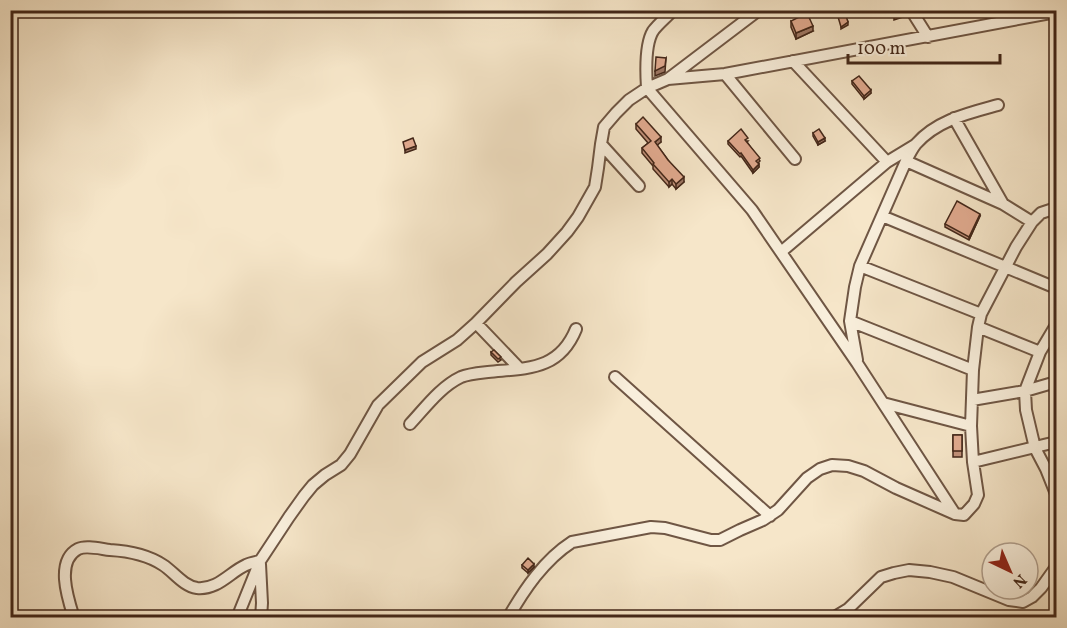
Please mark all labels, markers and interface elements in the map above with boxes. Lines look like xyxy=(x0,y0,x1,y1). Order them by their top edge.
scale bar xyxy=(848,27,1000,65)
text: 100 m xyxy=(857,37,906,62)
north arrow xyxy=(980,541,1040,601)
text: N xyxy=(1007,568,1031,593)

